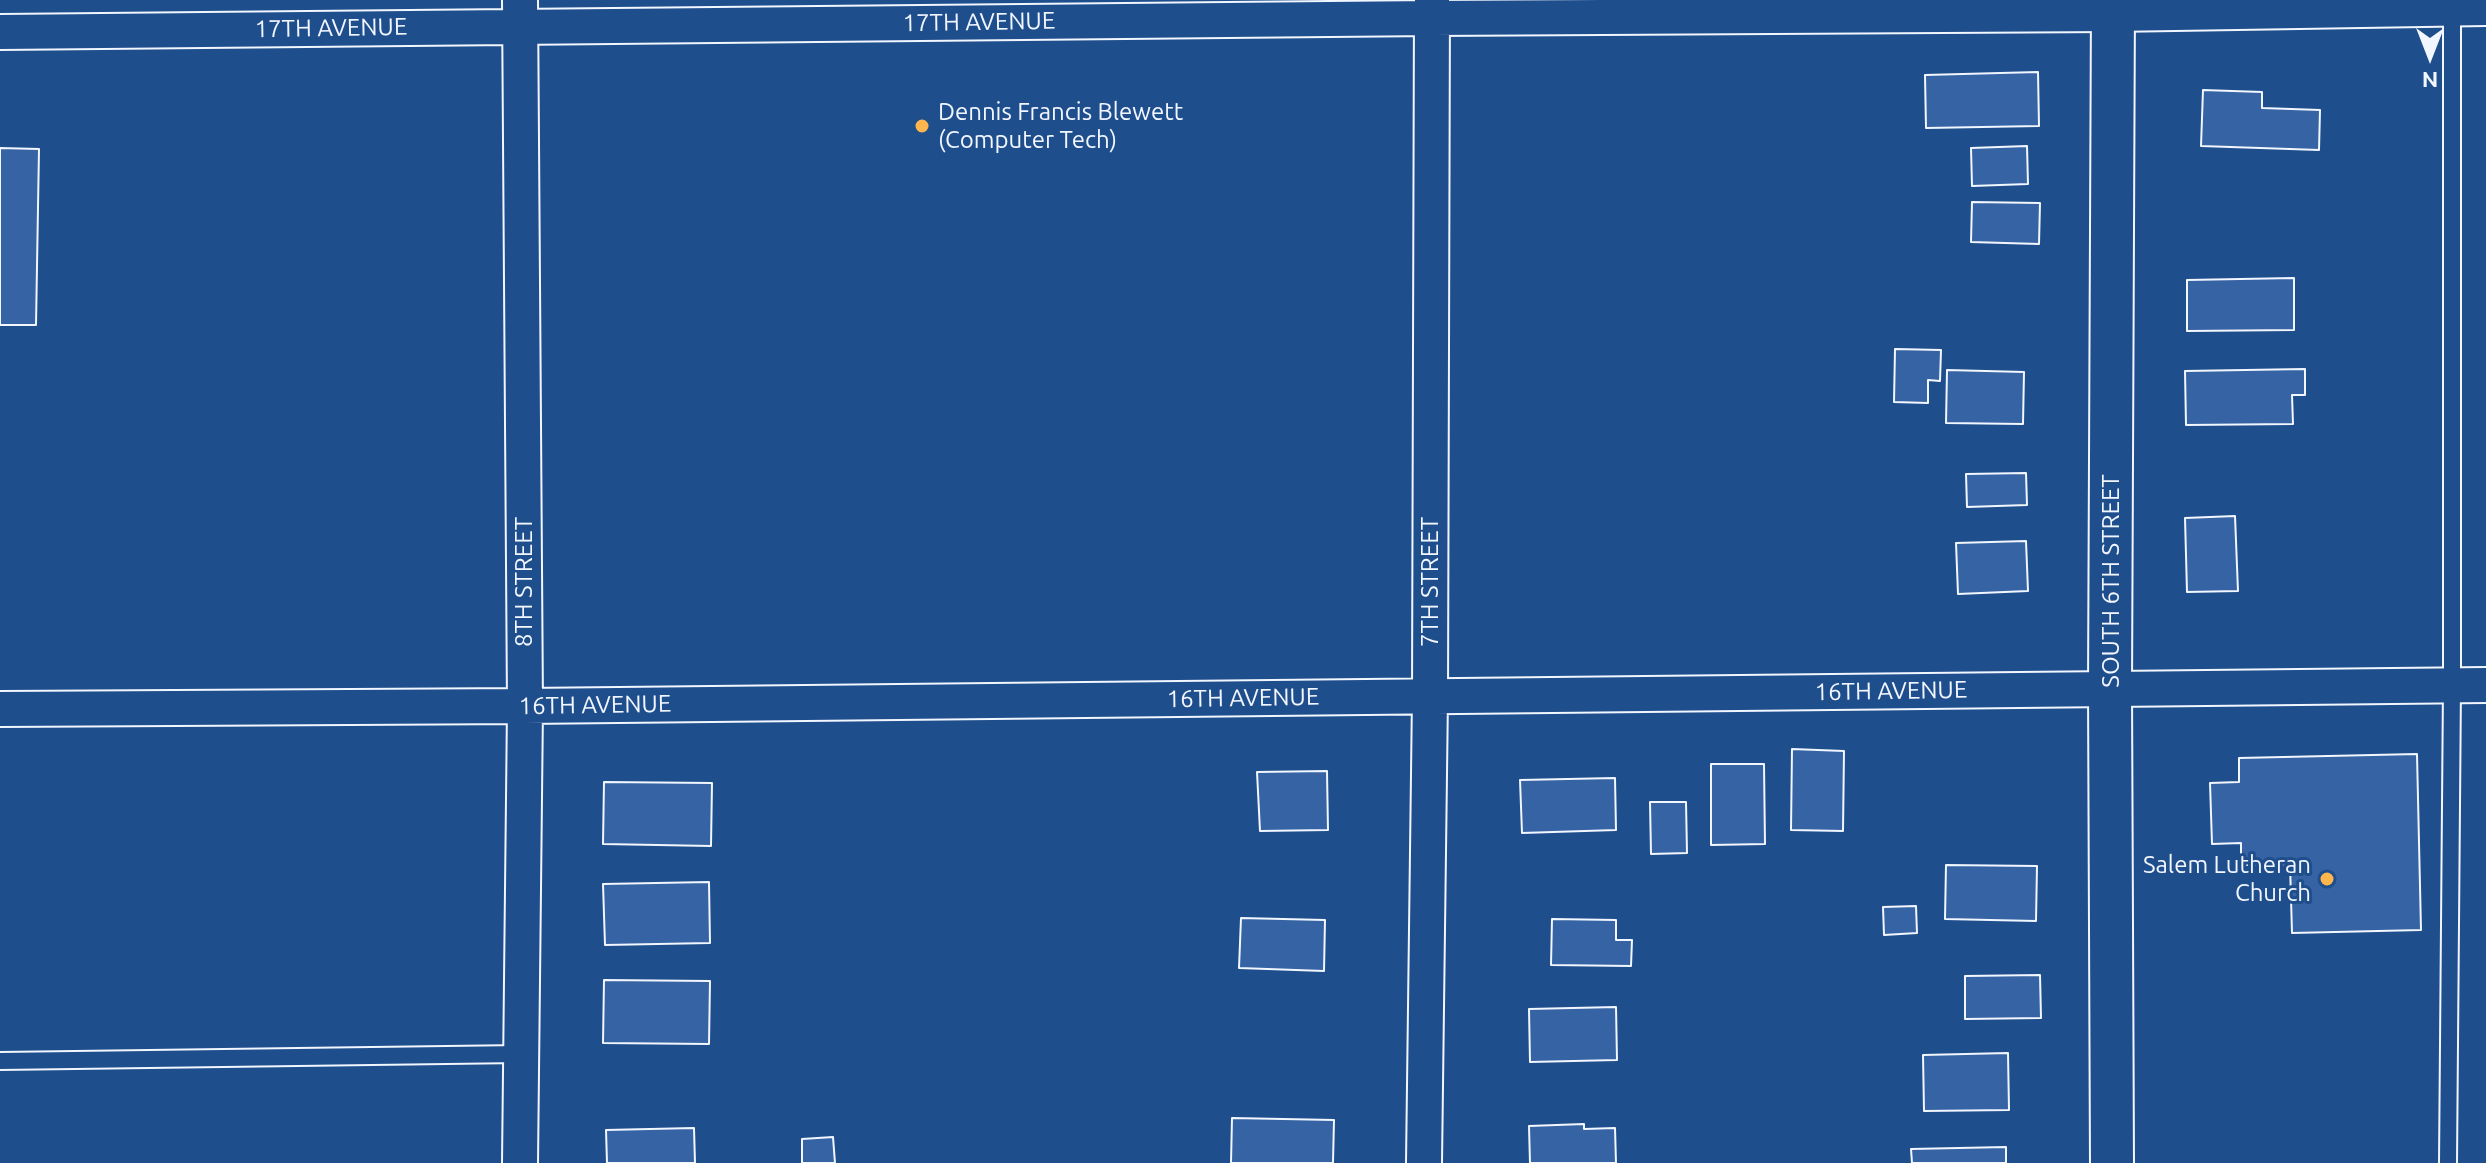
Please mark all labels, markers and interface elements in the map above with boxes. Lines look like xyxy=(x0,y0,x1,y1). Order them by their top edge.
street label: 17TH AVENUE xyxy=(902,6,1056,38)
street label: 17TH AVENUE xyxy=(254,12,408,44)
north arrow xyxy=(2390,16,2470,96)
text: N xyxy=(2422,68,2438,93)
place label: Dennis Francis Blewett (Computer Tech) xyxy=(938,98,1183,154)
marker: Dennis Francis Blewett (Computer Tech) xyxy=(913,117,931,135)
street label: SOUTH 6TH STREET xyxy=(2097,474,2125,688)
street label: 8TH STREET xyxy=(510,517,538,647)
street label: 7TH STREET xyxy=(1416,517,1444,647)
street label: 16TH AVENUE xyxy=(1814,675,1968,707)
street label: 16TH AVENUE xyxy=(1166,682,1320,714)
street label: 16TH AVENUE xyxy=(518,689,672,721)
place label: Salem Lutheran Church xyxy=(2143,851,2311,907)
marker: Salem Lutheran Church xyxy=(2318,870,2336,888)

